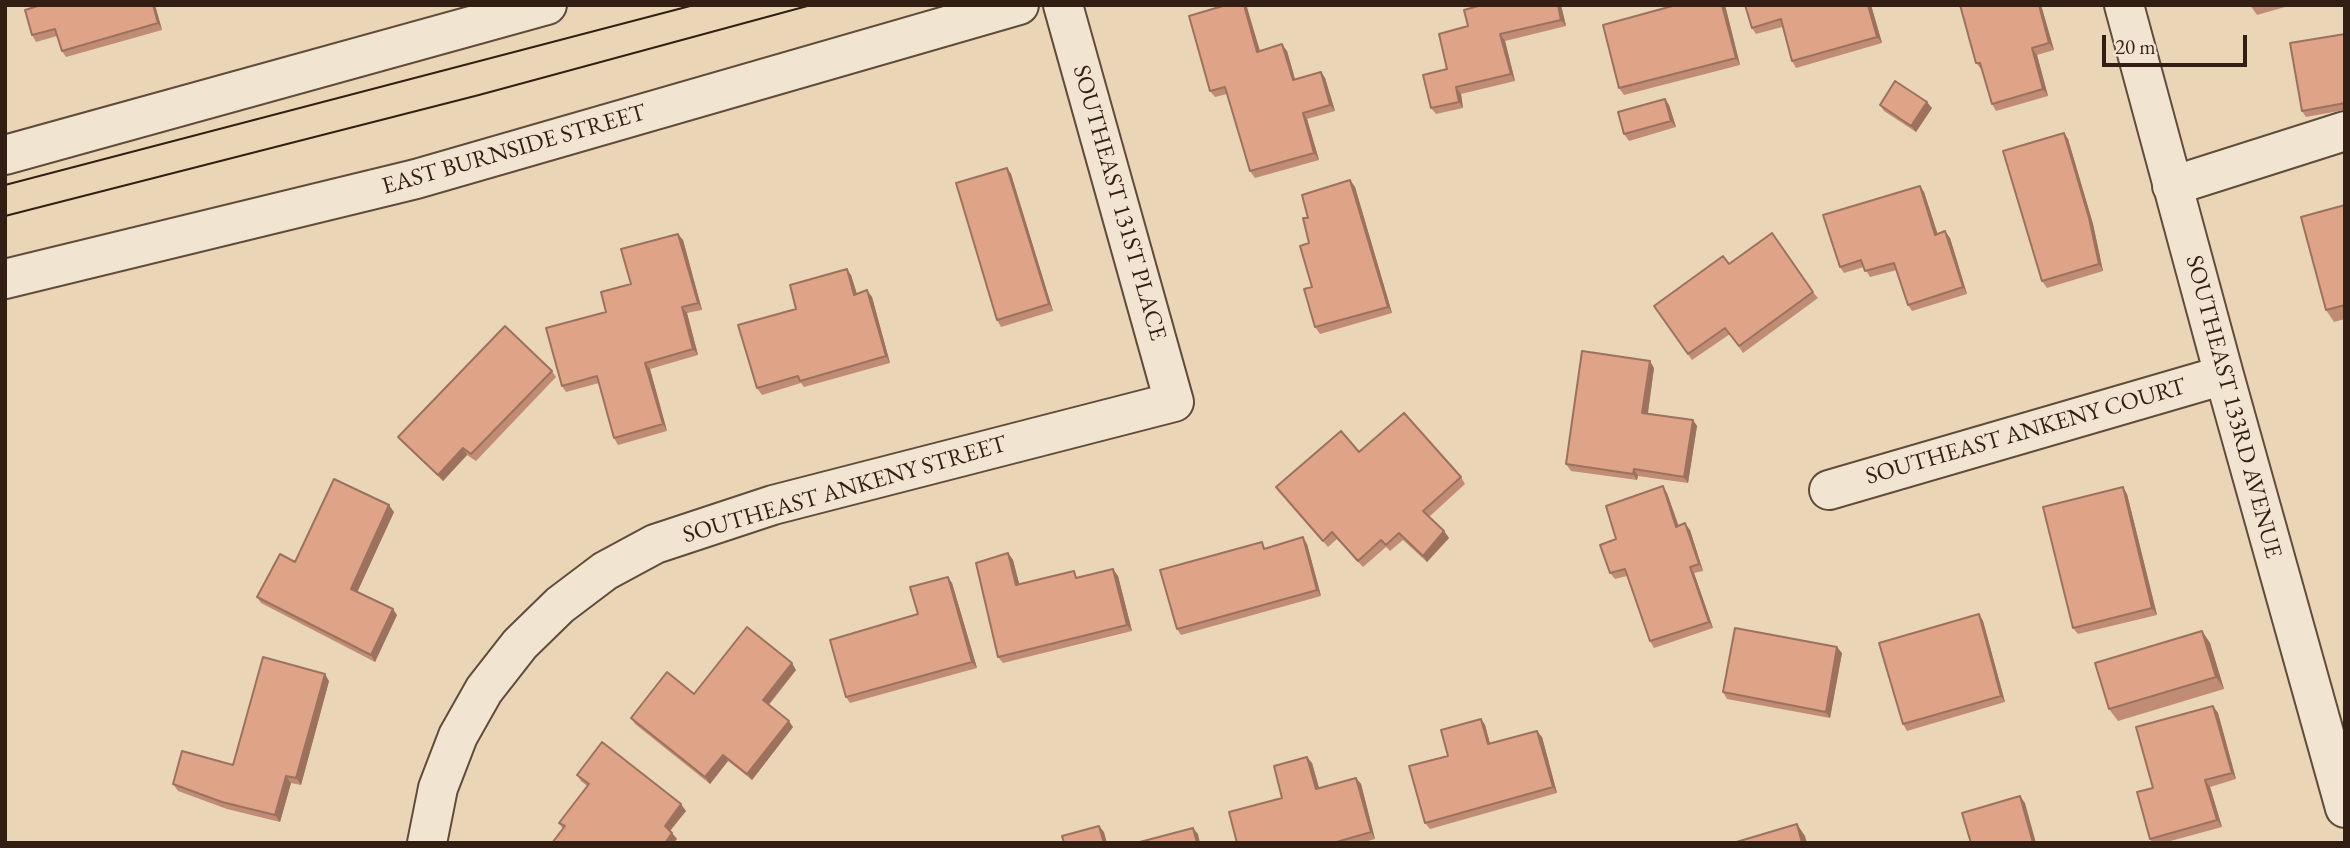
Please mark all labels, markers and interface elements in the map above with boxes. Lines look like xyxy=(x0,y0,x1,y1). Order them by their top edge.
scale bar xyxy=(2105,21,2250,65)
text: 20 m xyxy=(2115,33,2156,60)
street label: SOUTHEAST 131ST PLACE xyxy=(1066,62,1172,344)
street label: EAST BURNSIDE STREET xyxy=(379,98,649,202)
street label: SOUTHEAST 133RD AVENUE xyxy=(2179,252,2287,562)
street label: SOUTHEAST ANKENY COURT xyxy=(1862,372,2190,492)
street label: SOUTHEAST ANKENY STREET xyxy=(680,430,1010,550)

